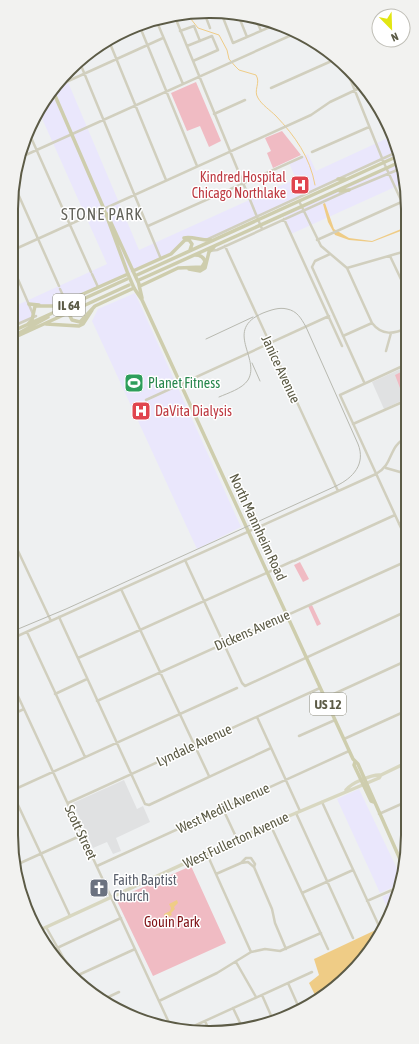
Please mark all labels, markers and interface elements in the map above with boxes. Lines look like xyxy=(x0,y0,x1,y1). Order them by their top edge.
north arrow xyxy=(371,8,411,48)
text: N xyxy=(390,30,400,44)
place label: Kindred Hospital Chicago Northlake xyxy=(192,169,286,201)
hospital icon: Kindred Hospital Chicago Northlake xyxy=(289,174,311,196)
district label: STONE PARK xyxy=(61,205,143,223)
road number: IL 64 xyxy=(53,294,85,316)
street label: Janice Avenue xyxy=(258,332,304,406)
sports icon: Planet Fitness xyxy=(123,372,145,394)
place label: Planet Fitness xyxy=(148,375,220,391)
hospital icon: DaVita Dialysis xyxy=(130,400,152,422)
place label: DaVita Dialysis xyxy=(155,403,232,419)
street label: North Mannheim Road xyxy=(226,471,290,583)
street label: Dickens Avenue xyxy=(212,606,292,654)
road number: US 12 xyxy=(310,693,346,715)
street label: Lyndale Avenue xyxy=(154,721,234,769)
street label: West Medill Avenue xyxy=(174,779,272,837)
street label: Scott Street xyxy=(61,802,101,862)
street label: West Fullerton Avenue xyxy=(181,808,291,872)
place label: Faith Baptist Church xyxy=(113,872,177,904)
church icon: Faith Baptist Church xyxy=(88,877,110,899)
park label: Gouin Park xyxy=(144,914,200,930)

